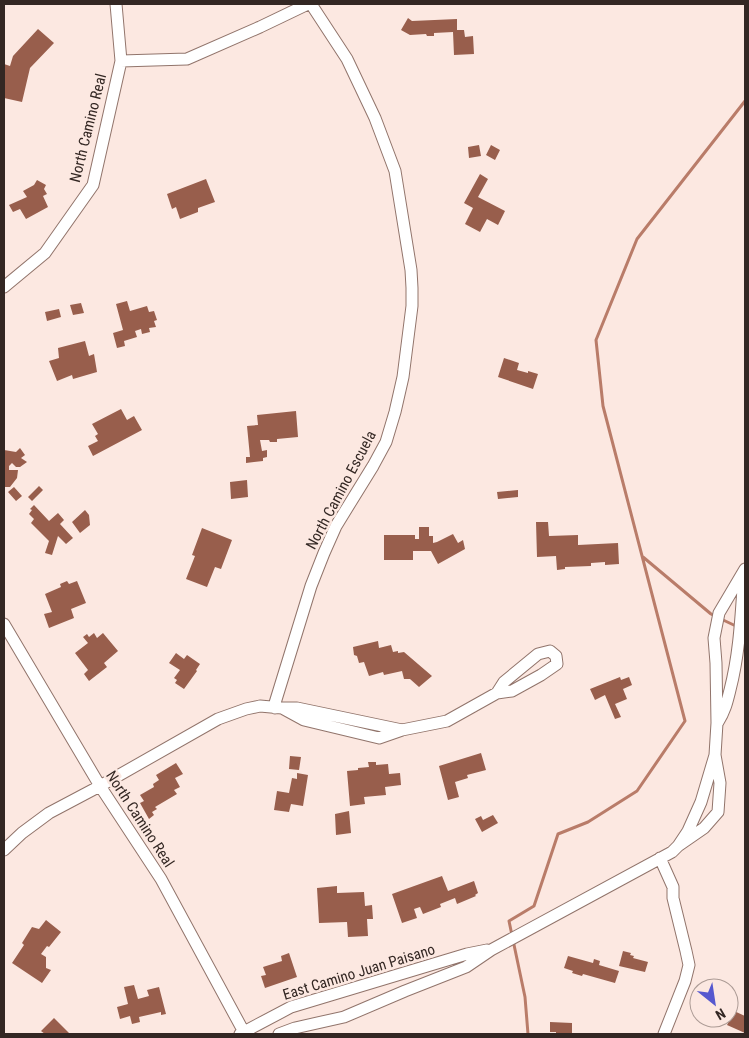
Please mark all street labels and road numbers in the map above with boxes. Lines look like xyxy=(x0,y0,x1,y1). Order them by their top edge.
street label: North Camino Real xyxy=(66,72,110,184)
street label: North Camino Escuela xyxy=(302,428,380,552)
street label: North Camino Real xyxy=(102,767,178,871)
street label: East Camino Juan Paisano xyxy=(281,940,437,1004)

